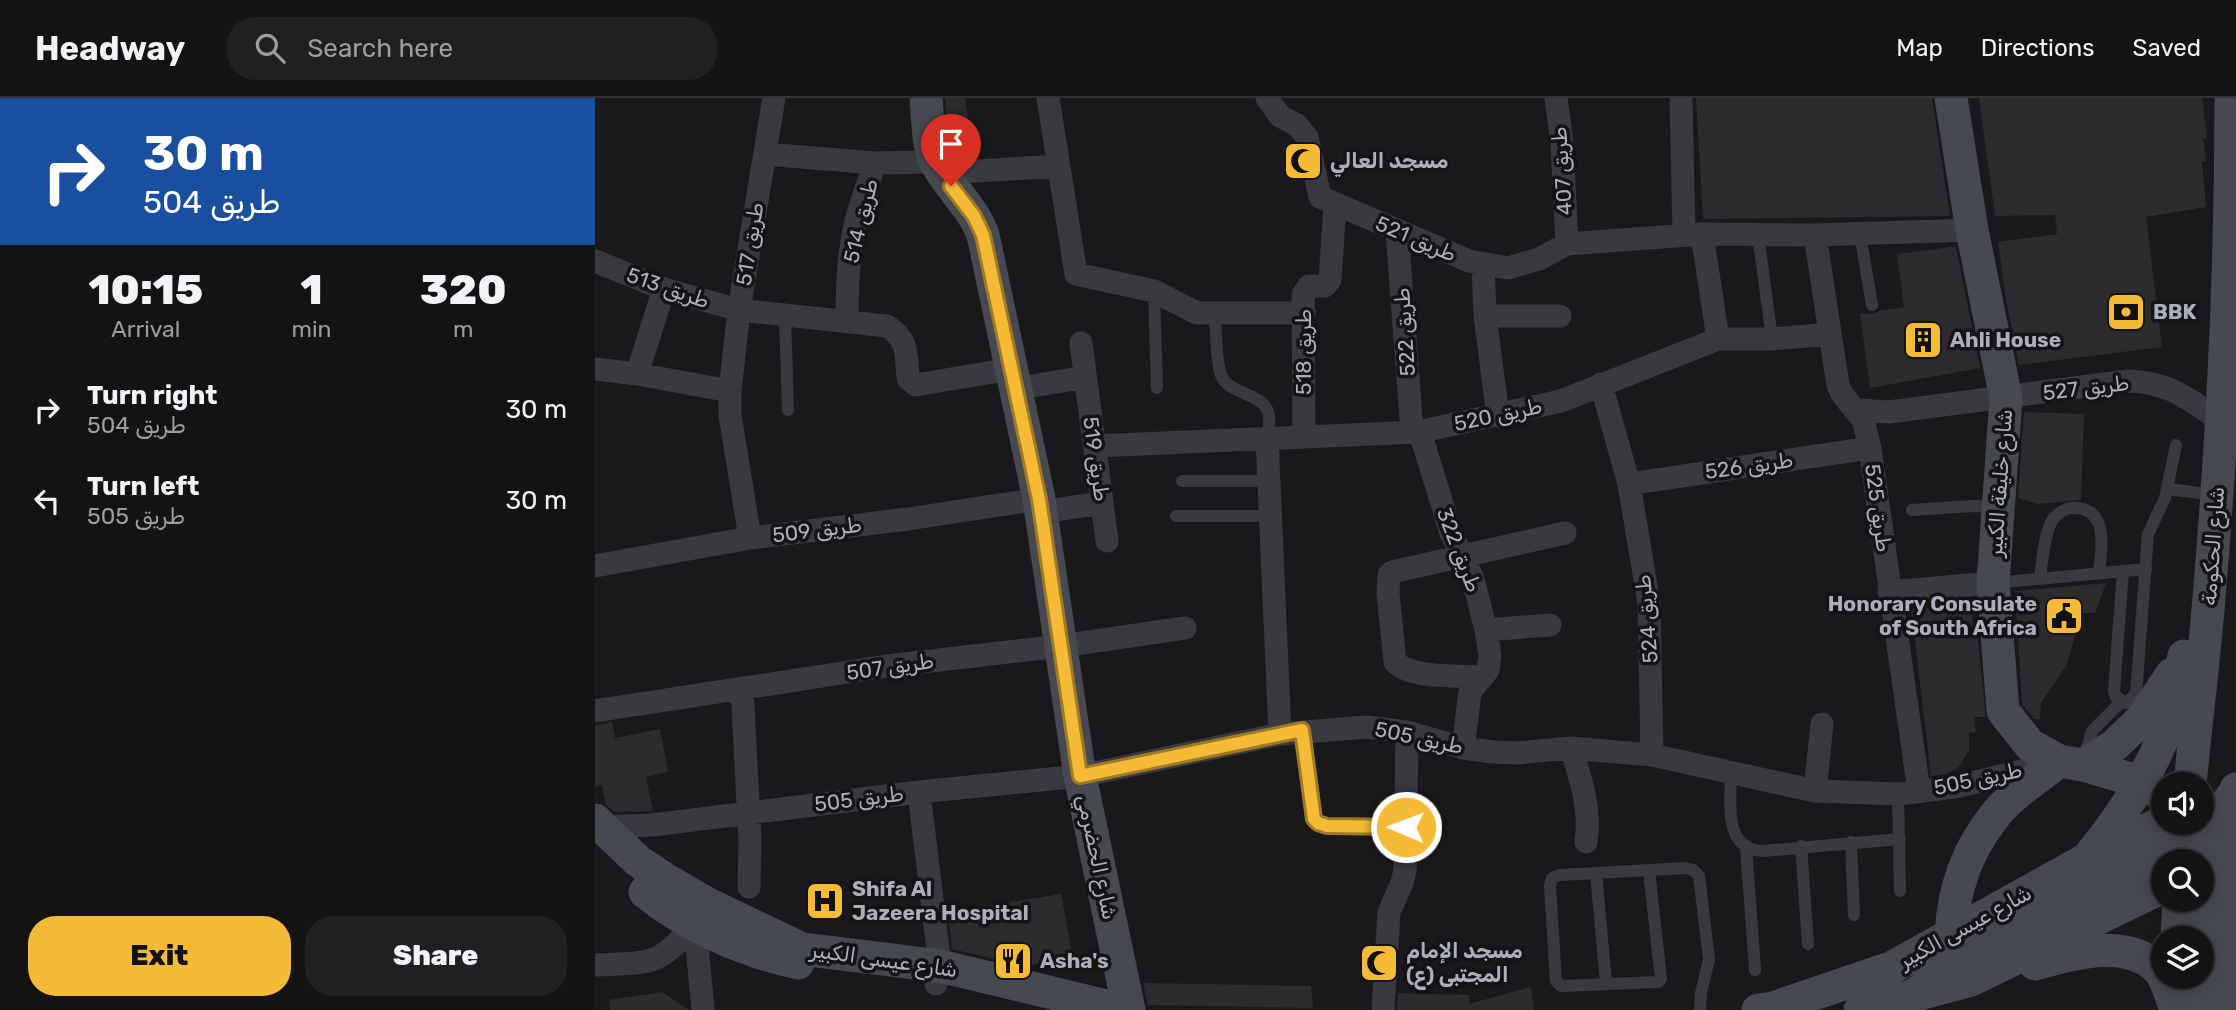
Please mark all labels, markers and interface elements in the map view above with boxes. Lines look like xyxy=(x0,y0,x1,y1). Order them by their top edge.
search box xyxy=(227,17,717,80)
text: Headway xyxy=(35,29,185,68)
icon: search xyxy=(251,29,289,67)
text: Search here xyxy=(307,33,453,64)
text: Map xyxy=(1896,34,1943,62)
text: Directions xyxy=(1981,34,2094,62)
text: Saved xyxy=(2132,34,2201,62)
pin xyxy=(921,114,981,186)
text: 30 m xyxy=(143,124,264,182)
icon: arrive xyxy=(932,125,970,163)
icon: right xyxy=(28,126,119,217)
street label: طريق 407 xyxy=(1546,126,1577,216)
mosque icon: مسجد العالي xyxy=(1282,140,1324,182)
place label: مسجد العالي xyxy=(1330,148,1448,177)
street label: طريق 514 xyxy=(838,176,883,266)
text: طريق 504 xyxy=(143,183,280,221)
street label: طريق 517 xyxy=(731,201,768,287)
street label: طريق 521 xyxy=(1372,210,1460,267)
street label: طريق 513 xyxy=(624,262,713,313)
text: 10:15 xyxy=(88,265,203,315)
text: 1 xyxy=(300,265,323,315)
text: 320 xyxy=(420,265,507,315)
street label: طريق 522 xyxy=(1389,287,1420,377)
bank icon: BBK xyxy=(2105,291,2147,333)
place label: BBK xyxy=(2153,299,2197,324)
street label: طريق 518 xyxy=(1291,309,1316,395)
text: Arrival xyxy=(111,315,180,343)
text: min xyxy=(292,315,332,343)
text: m xyxy=(453,315,473,343)
building icon: Ahli House xyxy=(1902,319,1944,361)
place label: Ahli House xyxy=(1950,327,2061,352)
street label: طريق 527 xyxy=(2041,370,2131,405)
text: Turn right xyxy=(87,380,217,411)
icon: right xyxy=(28,391,66,429)
street label: طريق 520 xyxy=(1452,393,1544,436)
text: 30 m xyxy=(505,394,567,425)
street label: شارع خليفة الكبير xyxy=(1982,408,2019,560)
text: طريق 504 xyxy=(87,411,186,439)
street label: طريق 519 xyxy=(1078,415,1115,503)
street label: طريق 526 xyxy=(1703,447,1795,484)
street label: طريق 525 xyxy=(1860,462,1897,554)
text: Turn left xyxy=(87,471,199,502)
icon: left xyxy=(28,482,66,520)
text: 30 m xyxy=(505,485,567,516)
street label: شارع الحكومة xyxy=(2196,486,2231,606)
text: طريق 505 xyxy=(87,502,185,530)
street label: طريق 322 xyxy=(1432,504,1487,596)
street label: طريق 509 xyxy=(771,512,863,547)
street label: طريق 524 xyxy=(1630,574,1663,665)
place label: Honorary Consulate of South Africa xyxy=(1828,591,2037,640)
public building icon: Honorary Consulate of South Africa xyxy=(2043,595,2085,637)
street label: طريق 507 xyxy=(845,648,935,685)
street label: طريق 505 xyxy=(1373,716,1466,759)
street label: طريق 505 xyxy=(1931,757,2024,800)
map controls xyxy=(2151,772,2214,989)
button: sound xyxy=(2151,772,2214,835)
street label: طريق 505 xyxy=(813,781,905,816)
position arrow xyxy=(1369,790,1443,864)
street label: شارع الحضرمي xyxy=(1068,792,1123,923)
button: search xyxy=(2151,849,2214,912)
place label: Shifa Al Jazeera Hospital xyxy=(852,876,1029,925)
hospital icon: Shifa Al Jazeera Hospital xyxy=(804,880,846,922)
street label: شارع عيسى الكبير xyxy=(1892,880,2037,976)
button: Exit xyxy=(28,916,291,996)
button: Share xyxy=(305,916,567,996)
button: layers xyxy=(2151,926,2214,989)
street label: شارع عيسى الكبير xyxy=(807,937,959,984)
place label: مسجد الإمام المجتبى (ع) xyxy=(1406,938,1523,990)
restaurant icon: Asha's xyxy=(992,940,1034,982)
mosque icon: مسجد الإمام المجتبى (ع) xyxy=(1358,942,1400,984)
place label: Asha's xyxy=(1040,948,1109,973)

